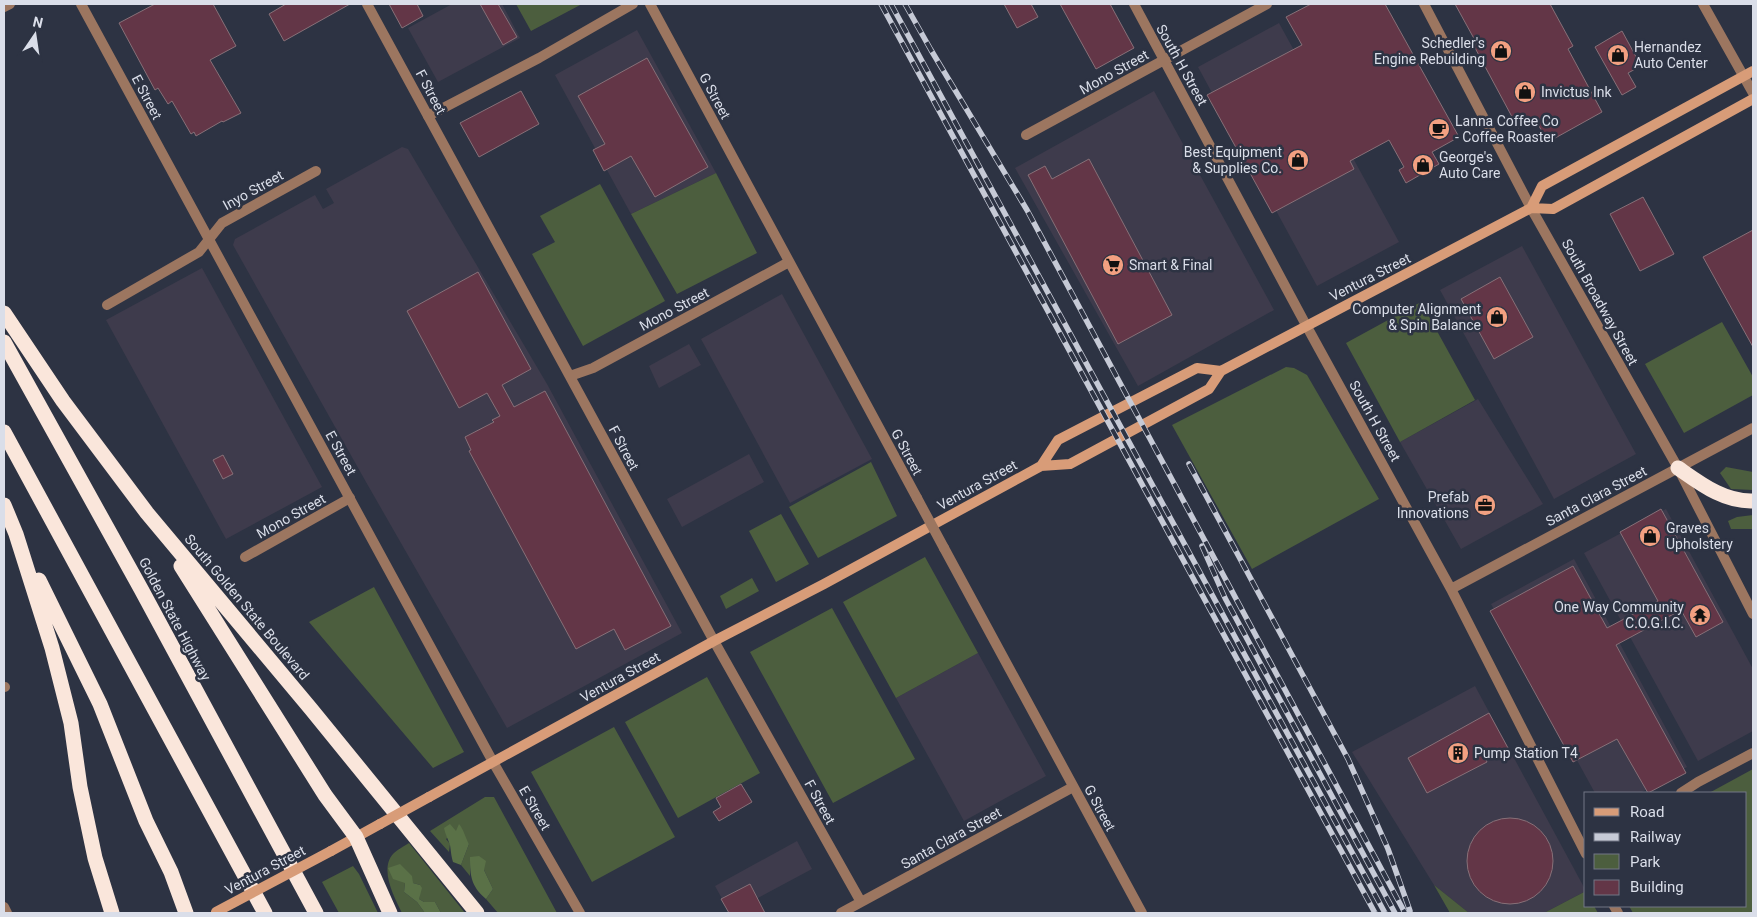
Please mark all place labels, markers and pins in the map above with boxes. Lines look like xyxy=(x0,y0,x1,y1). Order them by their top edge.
place label: Schedler's Engine Rebuilding xyxy=(1374,35,1485,67)
shop icon: Schedler's Engine Rebuilding xyxy=(1489,39,1513,63)
place label: Hernandez Auto Center xyxy=(1634,39,1708,71)
shop icon: Hernandez Auto Center xyxy=(1606,43,1630,67)
shop icon: Invictus Ink xyxy=(1513,80,1537,104)
place label: Invictus Ink xyxy=(1541,84,1613,100)
place label: Lanna Coffee Co - Coffee Roaster xyxy=(1455,113,1559,145)
cafe icon: Lanna Coffee Co - Coffee Roaster xyxy=(1427,117,1451,141)
place label: Best Equipment & Supplies Co. xyxy=(1184,144,1282,176)
shop icon: Best Equipment & Supplies Co. xyxy=(1286,148,1310,172)
place label: George's Auto Care xyxy=(1439,149,1500,181)
shop icon: George's Auto Care xyxy=(1411,153,1435,177)
supermarket icon: Smart & Final xyxy=(1101,253,1125,277)
place label: Smart & Final xyxy=(1129,257,1212,273)
place label: Computer Alignment & Spin Balance xyxy=(1352,301,1481,333)
shop icon: Computer Alignment & Spin Balance xyxy=(1485,305,1509,329)
place label: Prefab Innovations xyxy=(1397,489,1469,521)
office icon: Prefab Innovations xyxy=(1473,493,1497,517)
place label: Graves Upholstery xyxy=(1666,520,1733,552)
shop icon: Graves Upholstery xyxy=(1638,524,1662,548)
place label: One Way Community C.O.G.I.C. xyxy=(1554,599,1684,631)
temple icon: One Way Community C.O.G.I.C. xyxy=(1688,603,1712,627)
building icon: Pump Station T4 xyxy=(1446,741,1470,765)
place label: Pump Station T4 xyxy=(1474,745,1578,761)

